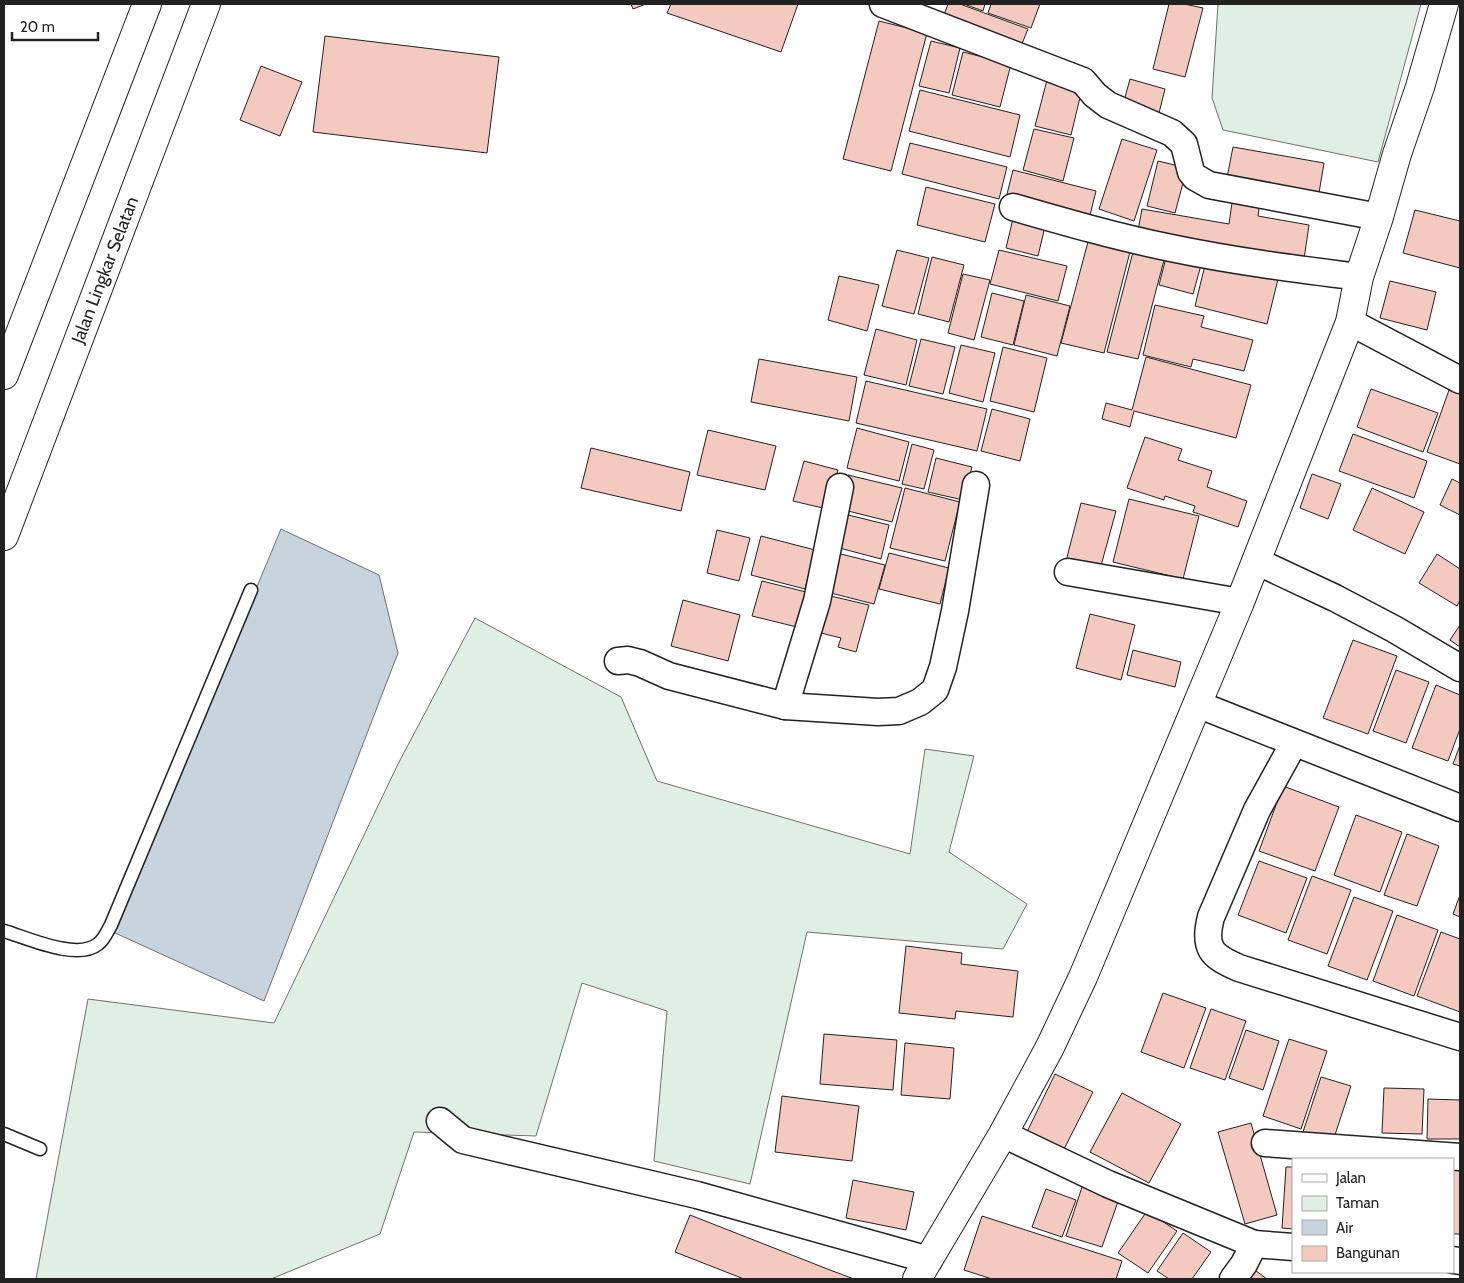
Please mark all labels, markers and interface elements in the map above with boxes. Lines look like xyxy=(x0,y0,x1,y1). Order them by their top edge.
scale bar xyxy=(12,10,99,42)
text: 20 m xyxy=(20,18,55,36)
street label: Jalan Lingkar Selatan xyxy=(67,193,143,347)
legend xyxy=(1292,1158,1454,1273)
text: Jalan xyxy=(1335,1169,1366,1187)
text: Taman xyxy=(1336,1194,1379,1212)
text: Air xyxy=(1336,1219,1353,1237)
text: Bangunan xyxy=(1336,1244,1400,1262)

